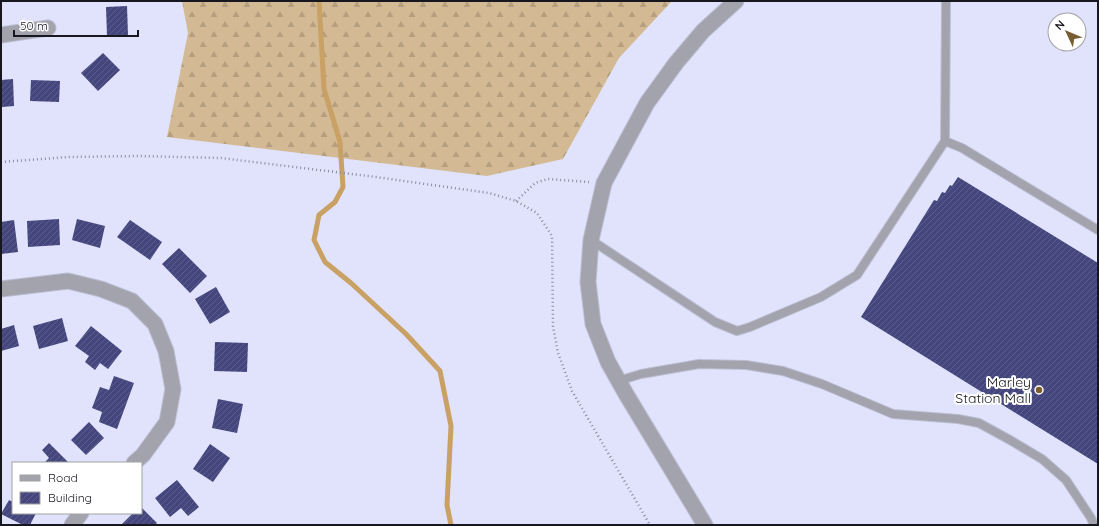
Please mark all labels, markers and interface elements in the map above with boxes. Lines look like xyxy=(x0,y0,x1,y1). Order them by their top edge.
scale bar xyxy=(14,12,138,38)
north arrow xyxy=(1047,12,1087,52)
text: N xyxy=(1052,17,1068,33)
text: 50 m xyxy=(20,18,48,33)
place label: Marley Station Mall xyxy=(955,373,1031,407)
marker: Marley Station Mall xyxy=(1034,385,1044,395)
legend xyxy=(12,462,142,514)
text: Road xyxy=(48,470,78,485)
text: Building xyxy=(48,490,92,505)

